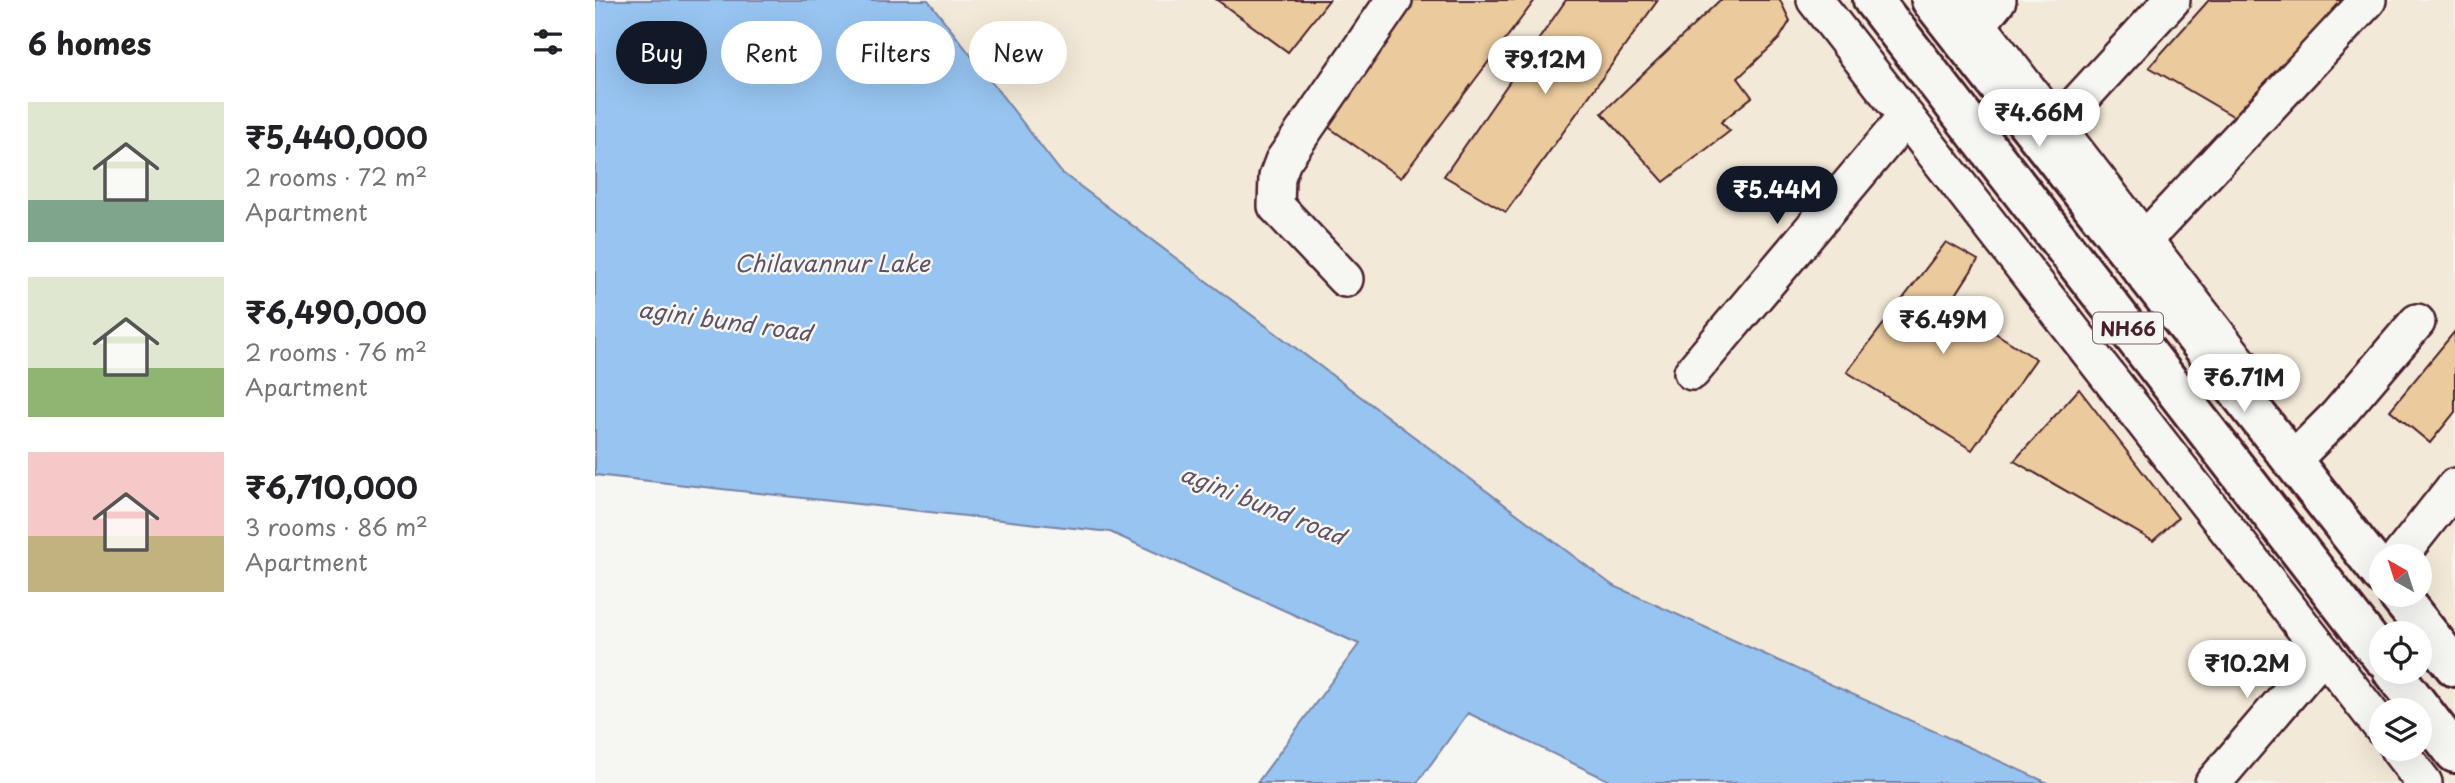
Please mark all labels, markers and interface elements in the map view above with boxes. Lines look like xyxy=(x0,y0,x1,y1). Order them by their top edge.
text: 6 homes xyxy=(28,20,151,65)
chip: Buy xyxy=(616,21,707,84)
chip: Rent xyxy=(721,21,822,84)
chip: Filters xyxy=(836,21,955,84)
chip: New xyxy=(969,21,1067,84)
icon: filters xyxy=(529,23,567,61)
pin: ₹9.12M xyxy=(1488,36,1602,96)
text: ₹9.12M xyxy=(1504,41,1586,76)
pin: ₹4.66M xyxy=(1982,90,2096,149)
text: ₹4.66M xyxy=(1994,94,2084,129)
text: ₹5,440,000 xyxy=(245,114,428,159)
icon: home xyxy=(84,130,168,214)
text: 2 rooms · 72 m² xyxy=(245,159,427,194)
pin: ₹5.44M xyxy=(1720,166,1834,226)
text: ₹5.44M xyxy=(1733,171,1821,206)
text: Apartment xyxy=(245,194,368,229)
water label: Chilavannur Lake xyxy=(734,245,931,280)
text: ₹6,490,000 xyxy=(245,289,427,334)
water label: agini bund road xyxy=(636,291,818,350)
pin: ₹6.49M xyxy=(1886,296,2000,356)
text: ₹6.49M xyxy=(1899,301,1987,336)
icon: home xyxy=(84,305,168,389)
road number: NH66 xyxy=(2093,312,2163,344)
text: 2 rooms · 76 m² xyxy=(245,334,427,369)
pin: ₹6.71M xyxy=(2187,354,2301,414)
text: ₹6.71M xyxy=(2203,359,2285,394)
text: Apartment xyxy=(245,369,368,404)
water label: agini bund road xyxy=(1175,455,1354,554)
text: ₹6,710,000 xyxy=(245,464,418,509)
icon: home xyxy=(84,480,168,564)
text: 3 rooms · 86 m² xyxy=(245,509,428,544)
text: Apartment xyxy=(245,544,368,579)
north arrow xyxy=(2369,544,2433,607)
map controls xyxy=(2369,544,2432,761)
button: locate xyxy=(2369,621,2432,684)
pin: ₹10.2M xyxy=(2190,640,2304,700)
text: ₹10.2M xyxy=(2204,645,2290,680)
button: layers xyxy=(2369,698,2432,761)

